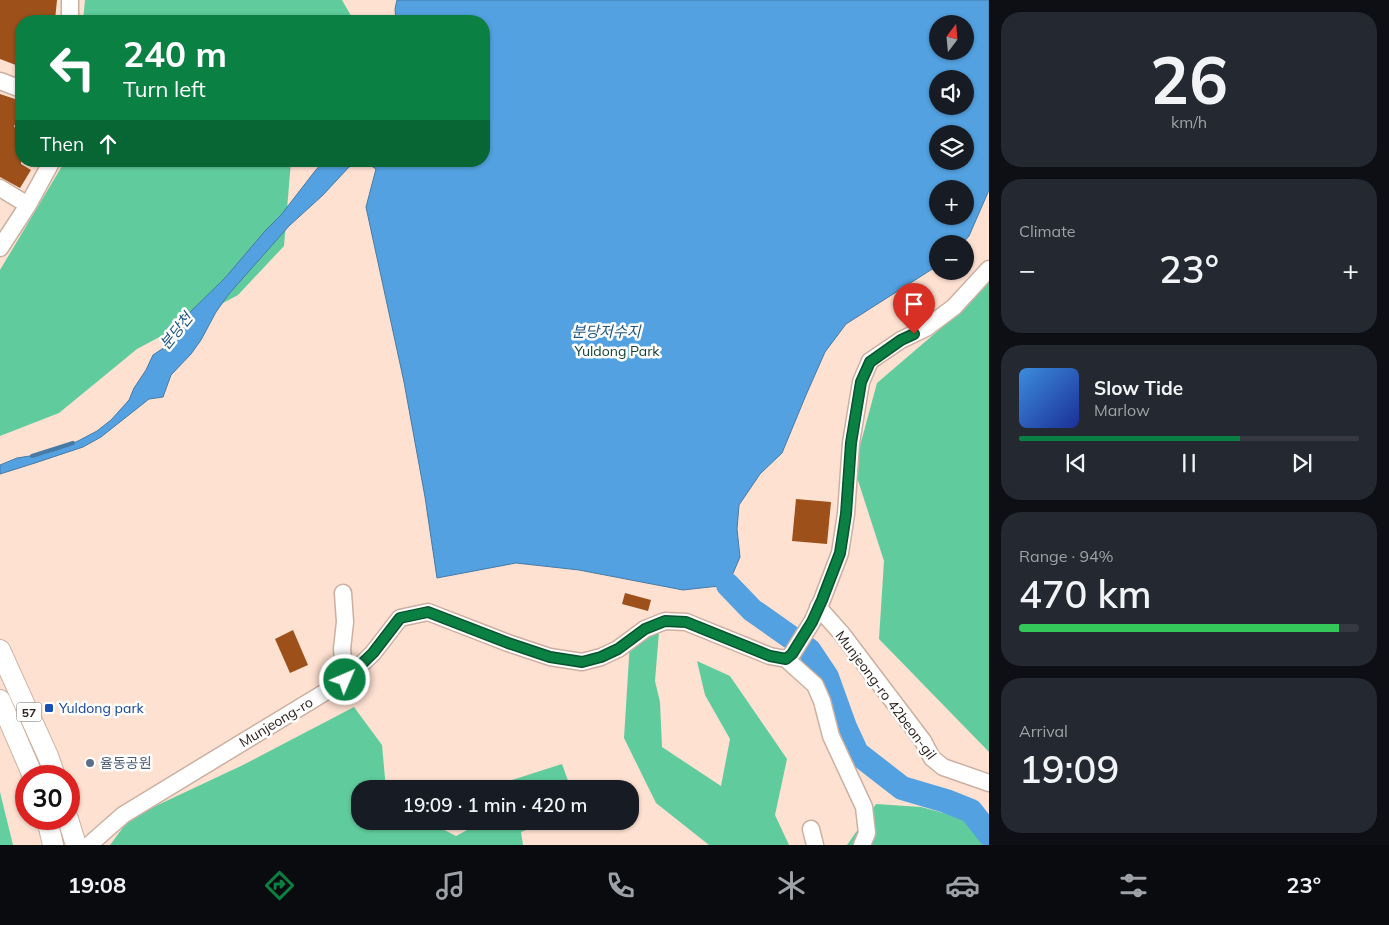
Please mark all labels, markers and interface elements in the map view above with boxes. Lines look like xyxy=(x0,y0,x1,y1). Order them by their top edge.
north arrow xyxy=(929,15,974,60)
map controls xyxy=(929,15,974,280)
text: 240 m xyxy=(123,32,227,76)
icon: left xyxy=(40,35,105,100)
text: 26 xyxy=(1150,39,1228,120)
button: sound xyxy=(929,70,974,115)
text: Turn left xyxy=(123,75,206,103)
text: km/h xyxy=(1171,112,1207,132)
button: layers xyxy=(929,125,974,170)
icon: ahead xyxy=(94,130,122,158)
text: Then xyxy=(40,132,84,156)
button: + xyxy=(929,180,974,225)
text: Climate xyxy=(1019,221,1075,241)
button: − xyxy=(929,235,974,280)
text: 23° xyxy=(1159,245,1219,293)
text: − xyxy=(1019,252,1036,287)
text: + xyxy=(1342,252,1359,287)
pin xyxy=(893,283,935,334)
icon: arrive xyxy=(900,290,928,318)
water label: 분당천 xyxy=(156,307,198,353)
water label: 분당저수지 xyxy=(571,322,642,341)
park label: Yuldong Park xyxy=(573,342,660,360)
text: Slow Tide xyxy=(1094,376,1183,400)
text: Marlow xyxy=(1094,400,1150,420)
icon: previous xyxy=(1062,449,1090,477)
icon: pause xyxy=(1175,449,1203,477)
icon: next xyxy=(1288,449,1316,477)
text: Range · 94% xyxy=(1019,546,1114,566)
text: 470 km xyxy=(1019,570,1152,618)
street label: Munjeong-ro 42beon-gil xyxy=(832,627,940,763)
position arrow xyxy=(318,653,370,705)
street label: Munjeong-ro xyxy=(236,693,316,751)
place label: Yuldong park xyxy=(58,699,144,717)
road number: 57 xyxy=(16,702,42,722)
marker: Yuldong park xyxy=(43,702,55,714)
text: Arrival xyxy=(1019,721,1068,741)
text: 19:09 xyxy=(1019,745,1119,793)
place label: 율동공원 xyxy=(100,754,152,772)
marker: 율동공원 xyxy=(84,757,96,769)
speed limit sign: 30 xyxy=(15,765,80,830)
text: 19:09 · 1 min · 420 m xyxy=(402,793,588,817)
icon: directions xyxy=(262,868,297,903)
icon: music xyxy=(433,868,468,903)
icon: phone xyxy=(603,868,638,903)
icon: climate xyxy=(774,868,809,903)
icon: car xyxy=(945,868,980,903)
icon: filters xyxy=(1116,868,1151,903)
text: 19:08 xyxy=(68,871,126,899)
text: 23° xyxy=(1286,871,1321,899)

